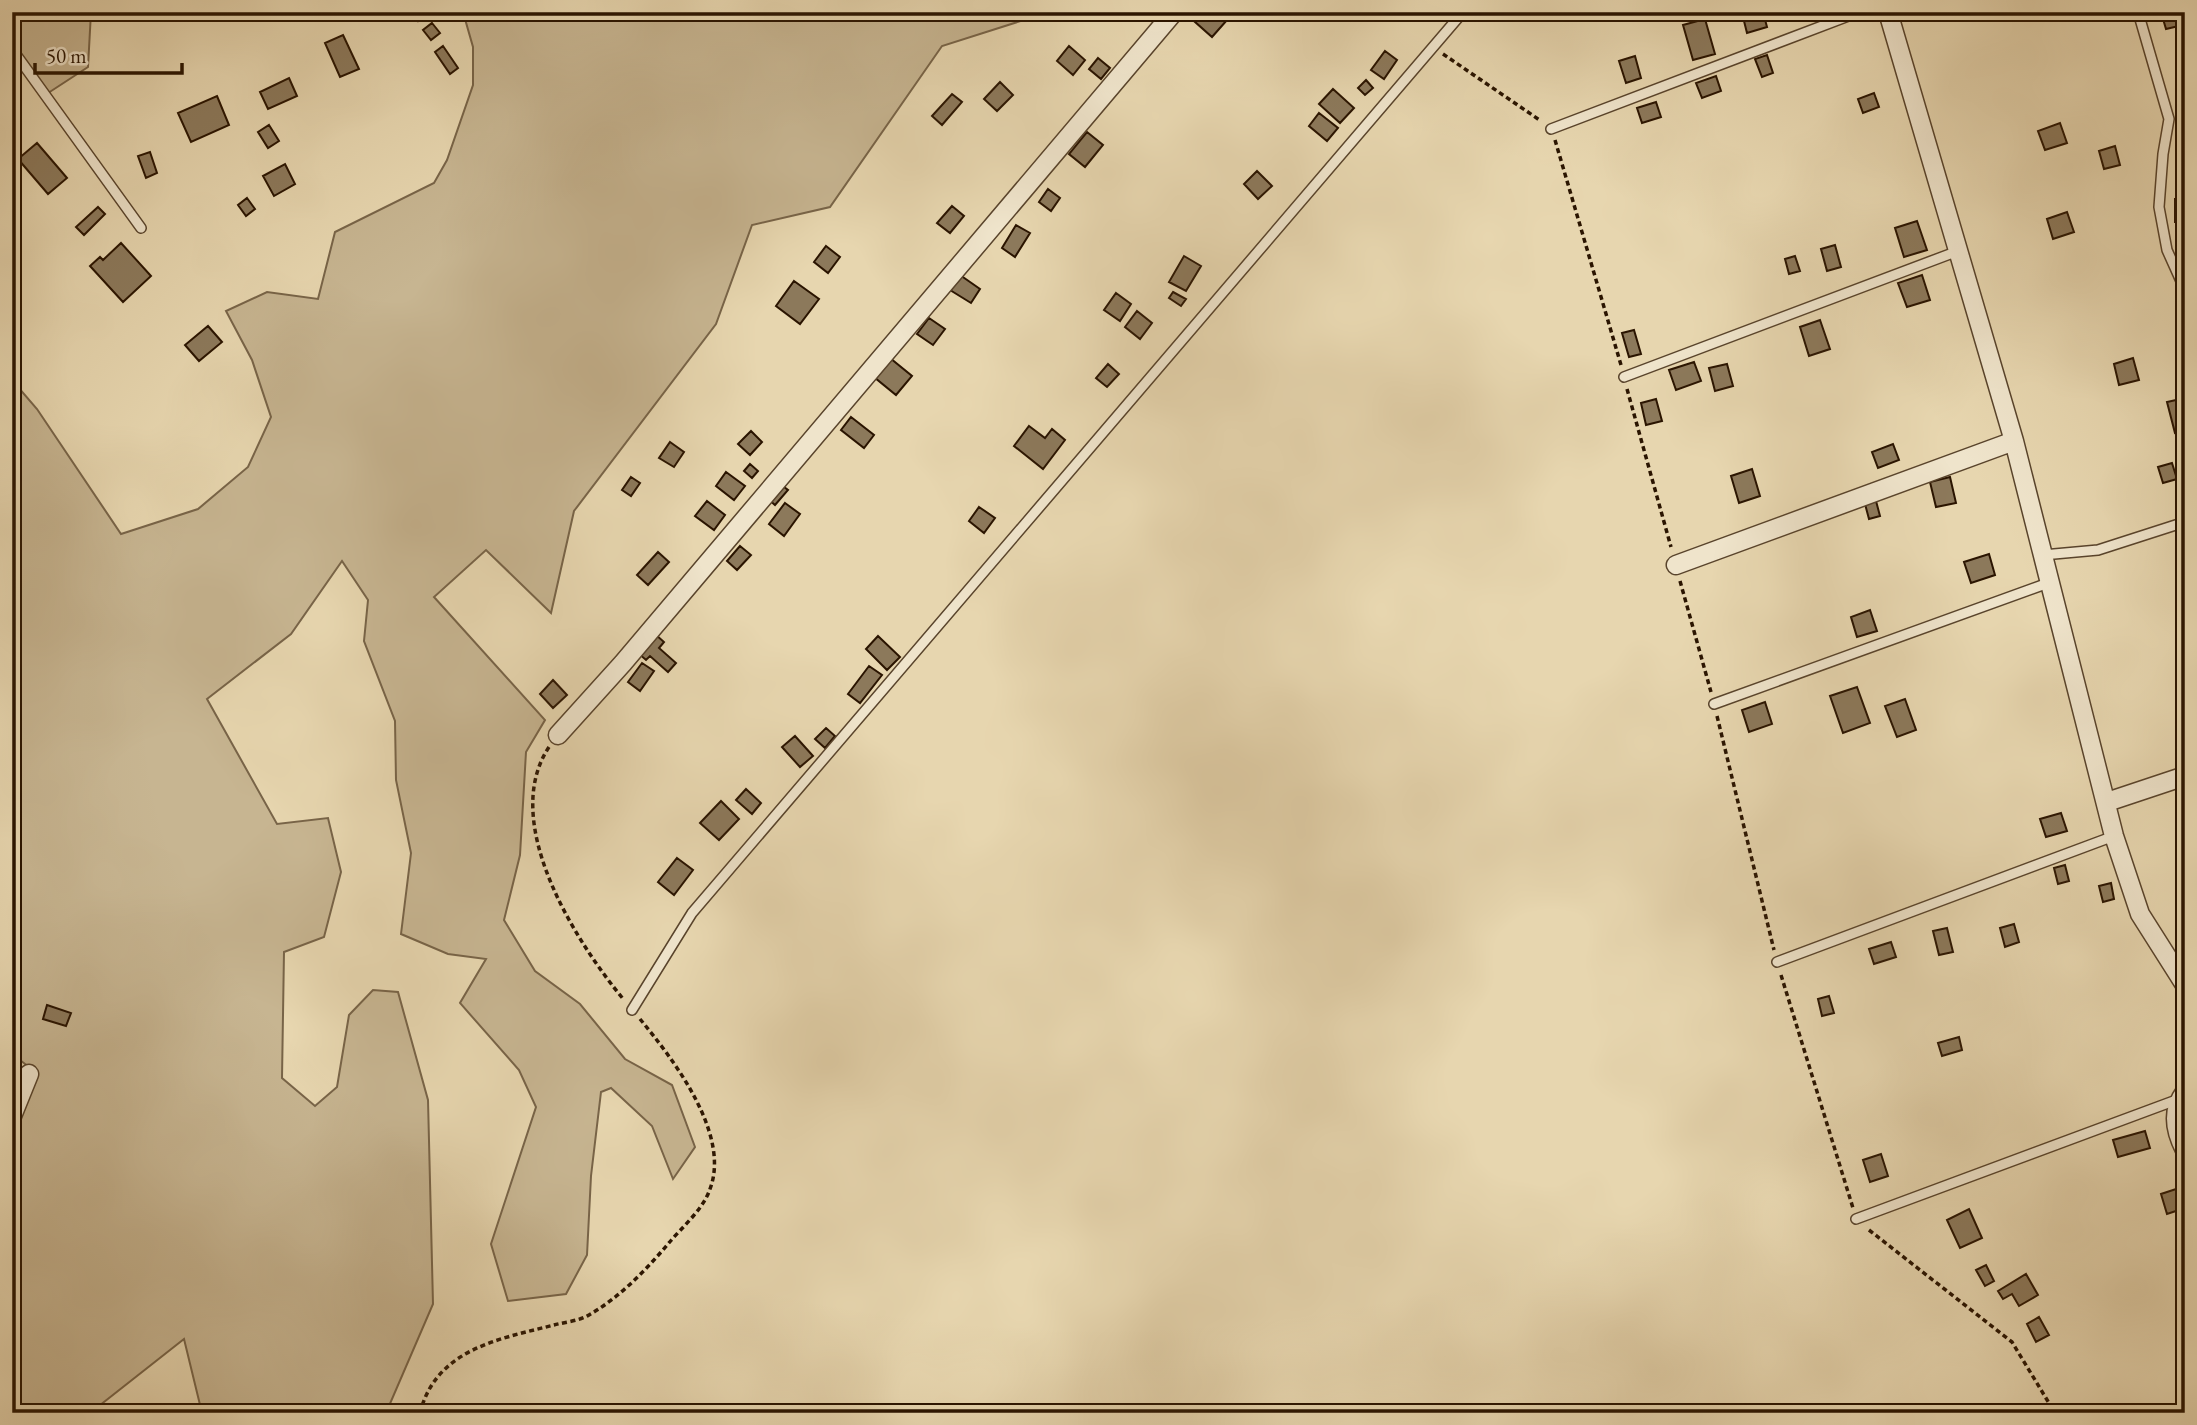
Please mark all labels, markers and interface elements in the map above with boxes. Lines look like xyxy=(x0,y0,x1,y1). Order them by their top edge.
scale bar xyxy=(35,32,182,76)
text: 50 m xyxy=(46,42,87,69)

